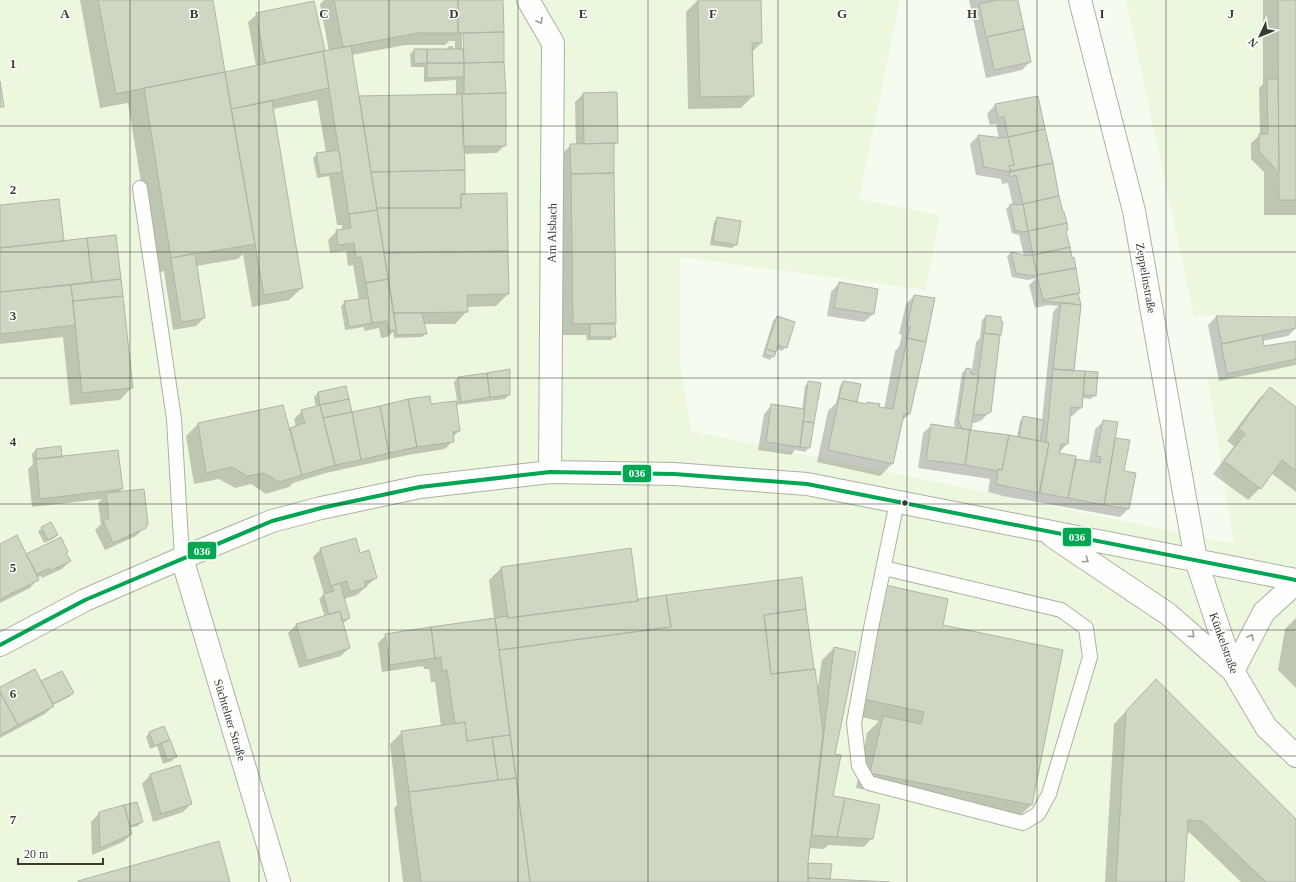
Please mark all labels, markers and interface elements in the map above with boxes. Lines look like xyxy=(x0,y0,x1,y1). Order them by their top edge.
text: A xyxy=(60,6,70,21)
text: B xyxy=(190,6,199,21)
text: C xyxy=(319,6,329,21)
text: D xyxy=(449,6,459,21)
text: E xyxy=(579,6,587,21)
text: F xyxy=(709,6,717,21)
text: G xyxy=(837,6,847,21)
text: H xyxy=(967,6,977,21)
text: I xyxy=(1099,6,1105,21)
text: J xyxy=(1228,6,1235,21)
north arrow xyxy=(1240,16,1280,56)
one-way arrow xyxy=(536,17,543,25)
text: N xyxy=(1246,36,1260,50)
text: 1 xyxy=(10,56,16,71)
text: 2 xyxy=(10,182,16,197)
street label: Am Alsbach xyxy=(544,203,560,263)
street label: Zeppelinstraße xyxy=(1133,242,1159,314)
text: 3 xyxy=(10,308,17,323)
text: 4 xyxy=(10,434,17,449)
line badge: 036 xyxy=(622,464,652,483)
text: 036 xyxy=(629,467,646,479)
unlabelled marker xyxy=(900,498,910,508)
line badge: 036 xyxy=(1062,527,1092,547)
text: 036 xyxy=(1069,531,1086,543)
line badge: 036 xyxy=(187,541,217,560)
text: 036 xyxy=(194,545,211,557)
one-way arrow xyxy=(1082,555,1089,562)
text: 5 xyxy=(10,560,17,575)
street label: Künkelstraße xyxy=(1206,611,1242,675)
one-way arrow xyxy=(1187,630,1195,638)
one-way arrow xyxy=(1246,634,1254,641)
street label: Süchtelner Straße xyxy=(211,677,249,763)
text: 6 xyxy=(10,686,17,701)
text: 7 xyxy=(10,812,17,827)
scale bar xyxy=(18,840,103,866)
text: 20 m xyxy=(24,847,49,861)

